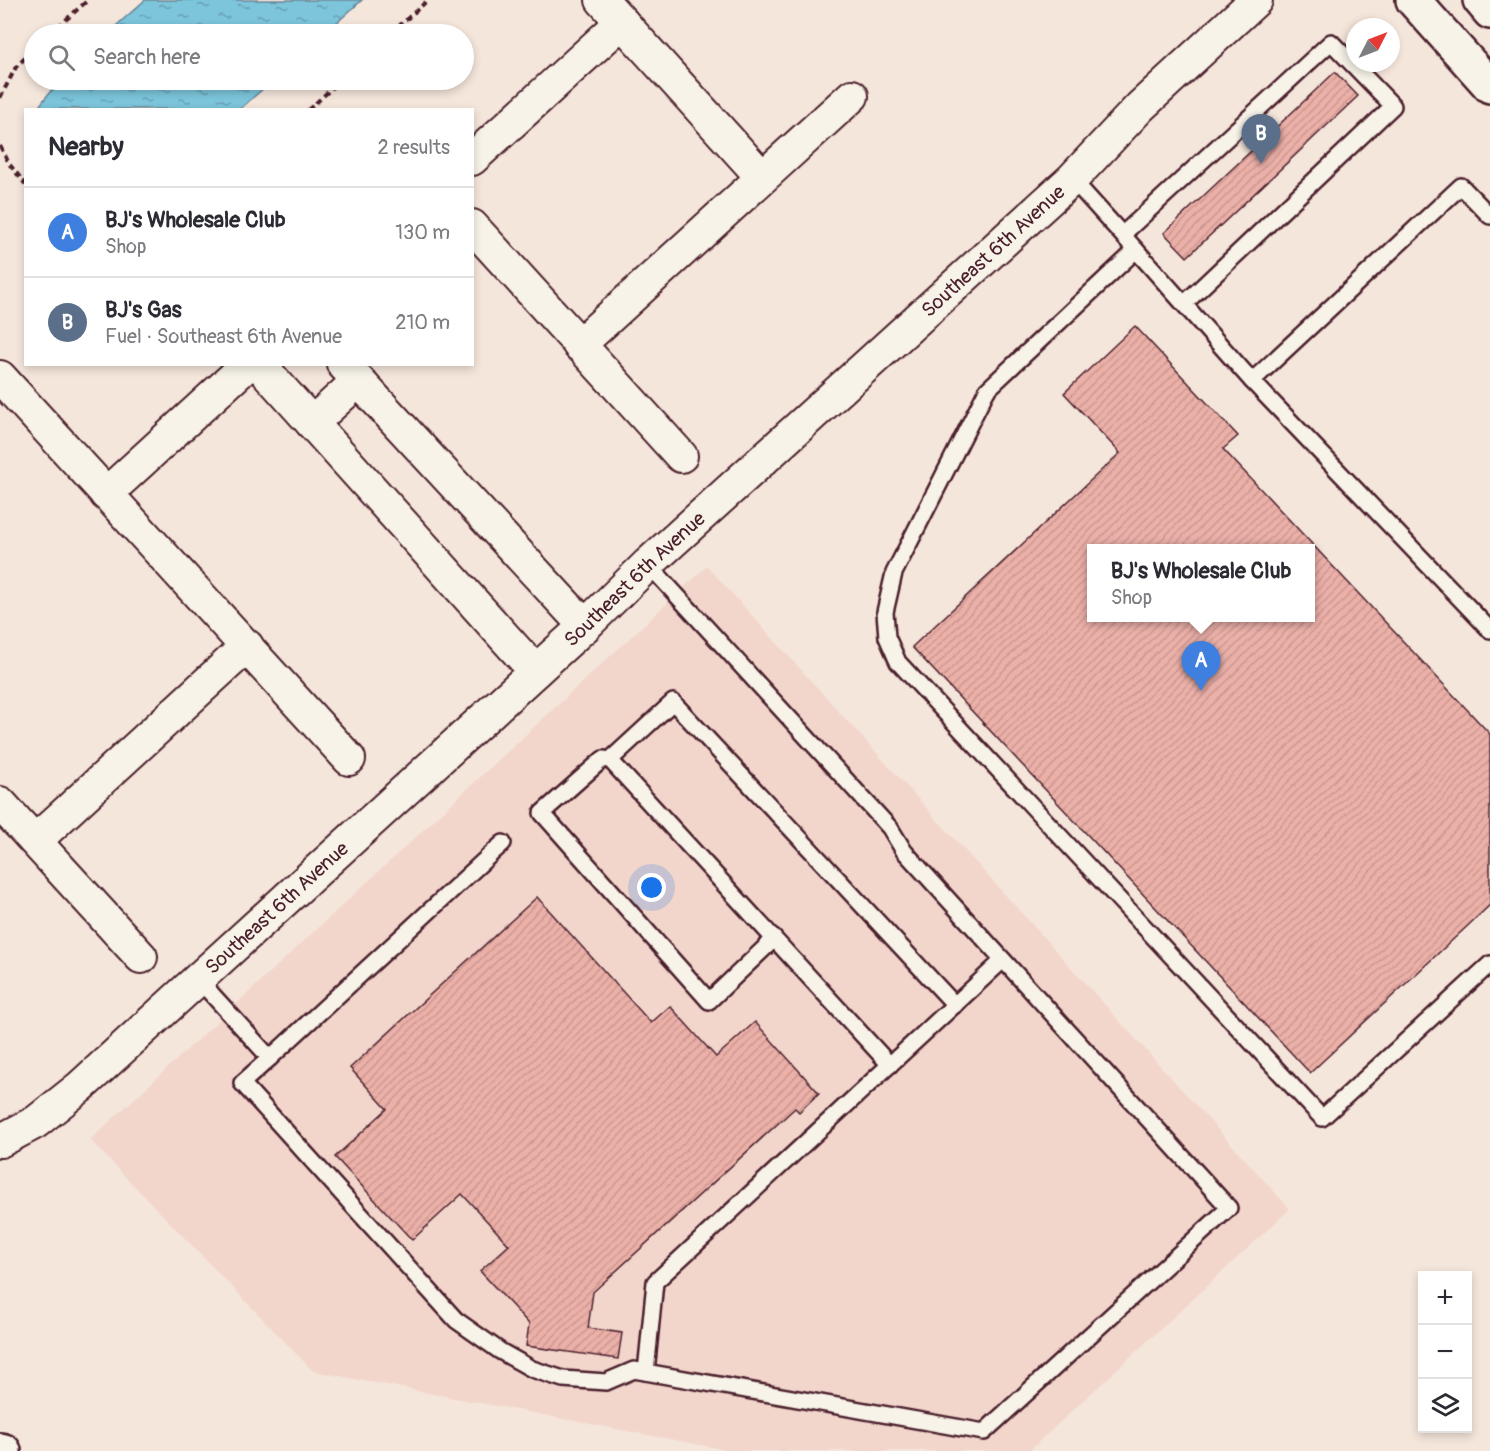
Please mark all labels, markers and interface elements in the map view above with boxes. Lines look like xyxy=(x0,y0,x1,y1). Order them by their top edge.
north arrow xyxy=(1346,18,1400,72)
search box xyxy=(24,24,474,90)
icon: search xyxy=(45,41,78,74)
text: Search here xyxy=(93,43,200,71)
pin: B xyxy=(1242,114,1280,164)
text: Nearby xyxy=(48,131,124,163)
text: 2 results xyxy=(378,135,450,160)
street label: Southeast 6th Avenue xyxy=(916,180,1070,323)
text: BJ's Wholesale Club xyxy=(105,206,286,234)
text: A xyxy=(61,220,74,245)
text: 130 m xyxy=(395,220,450,245)
text: Shop xyxy=(105,234,146,259)
text: BJ's Gas xyxy=(105,296,182,324)
text: B xyxy=(62,310,73,335)
text: 210 m xyxy=(395,310,450,335)
text: Fuel · Southeast 6th Avenue xyxy=(105,324,342,349)
street label: Southeast 6th Avenue xyxy=(559,506,711,652)
popup xyxy=(1087,544,1315,622)
text: BJ's Wholesale Club xyxy=(1111,557,1291,585)
text: Shop xyxy=(1111,585,1152,610)
pin: A xyxy=(1182,642,1220,691)
street label: Southeast 6th Avenue xyxy=(200,836,354,980)
your location xyxy=(637,873,666,902)
map controls xyxy=(1418,1271,1472,1433)
button: + xyxy=(1418,1271,1472,1325)
button: − xyxy=(1418,1325,1472,1379)
button: layers xyxy=(1418,1379,1472,1433)

